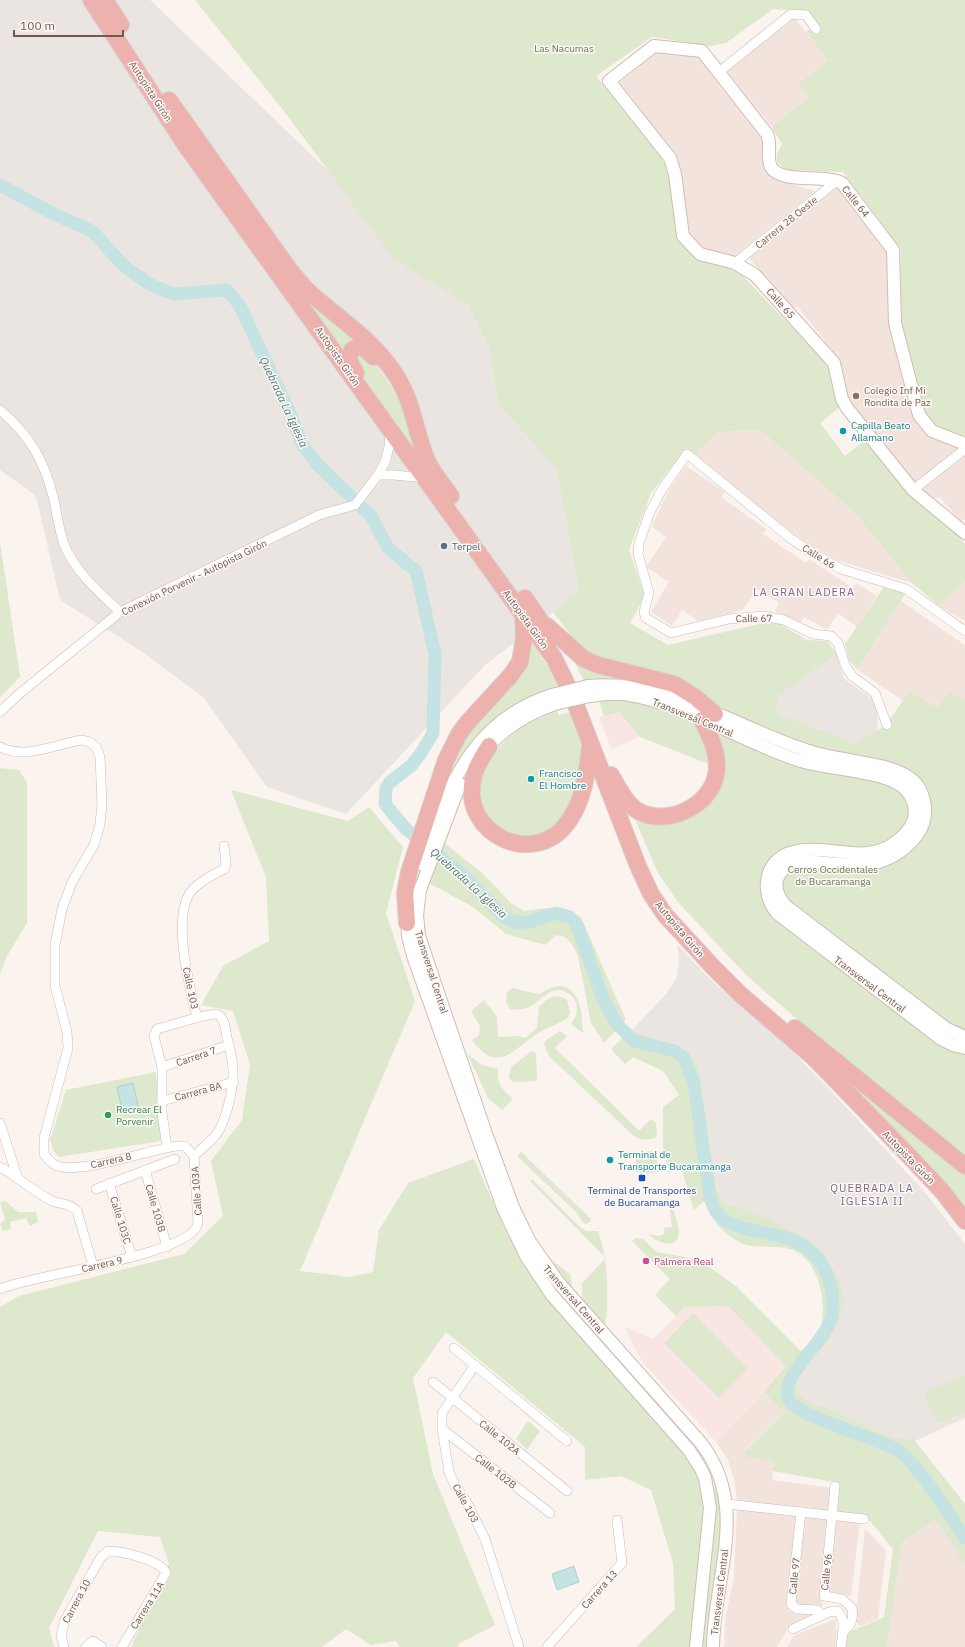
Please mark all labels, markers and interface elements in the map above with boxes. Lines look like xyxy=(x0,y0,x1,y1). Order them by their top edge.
scale bar xyxy=(14,12,123,38)
text: 100 m xyxy=(20,18,55,33)
park label: Las Nacumas xyxy=(534,42,594,55)
street label: Autopista Girón xyxy=(126,58,175,124)
street label: Calle 64 xyxy=(839,183,872,220)
street label: Carrera 28 Oeste xyxy=(753,193,820,251)
street label: Calle 65 xyxy=(763,285,798,321)
street label: Autopista Girón xyxy=(312,324,363,389)
water label: Quebrada La Iglesia xyxy=(257,354,311,450)
place label: Colegio Inf Mi Rondita de Paz xyxy=(864,384,931,409)
marker: Colegio Inf Mi Rondita de Paz xyxy=(851,391,861,401)
place label: Capilla Beato Allamano xyxy=(851,419,911,444)
marker: Capilla Beato Allamano xyxy=(838,426,848,436)
street label: Conexión Porvenir - Autopista Girón xyxy=(119,537,269,618)
place label: Terpel xyxy=(452,540,481,553)
marker: Terpel xyxy=(439,541,449,551)
street label: Calle 66 xyxy=(800,541,838,572)
district label: LA GRAN LADERA xyxy=(753,585,855,599)
street label: Autopista Girón xyxy=(500,587,551,651)
street label: Calle 67 xyxy=(735,612,773,625)
street label: Transversal Central xyxy=(650,695,736,740)
place label: Francisco El Hombre xyxy=(539,767,587,792)
marker: Francisco El Hombre xyxy=(526,774,536,784)
water label: Quebrada La Iglesia xyxy=(428,845,510,921)
park label: Cerros Occidentales de Bucaramanga xyxy=(788,863,878,888)
street label: Autopista Girón xyxy=(652,898,707,960)
street label: Transversal Central xyxy=(412,929,451,1016)
street label: Transversal Central xyxy=(831,953,908,1016)
street label: Calle 103 xyxy=(180,966,201,1010)
street label: Carrera 7 xyxy=(174,1044,218,1069)
street label: Carrera 8A xyxy=(173,1079,224,1104)
place label: Recrear El Porvenir xyxy=(116,1103,162,1128)
marker: Recrear El Porvenir xyxy=(103,1110,113,1120)
street label: Autopista Girón xyxy=(880,1128,938,1187)
place label: Terminal de Transporte Bucaramanga xyxy=(618,1148,732,1173)
street label: Carrera 8 xyxy=(89,1149,133,1172)
marker: Terminal de Transporte Bucaramanga xyxy=(605,1155,615,1165)
street label: Calle 103A xyxy=(188,1165,205,1216)
marker: Terminal de Transportes de Bucaramanga xyxy=(637,1173,647,1183)
district label: QUEBRADA LA IGLESIA II xyxy=(830,1181,914,1208)
street label: Calle 103B xyxy=(142,1183,169,1234)
place label: Terminal de Transportes de Bucaramanga xyxy=(588,1184,697,1209)
street label: Calle 103C xyxy=(107,1195,134,1245)
street label: Carrera 9 xyxy=(80,1253,124,1276)
place label: Palmera Real xyxy=(654,1255,714,1268)
marker: Palmera Real xyxy=(641,1256,651,1266)
street label: Transversal Central xyxy=(540,1262,607,1336)
street label: Calle 102A xyxy=(476,1417,523,1458)
street label: Calle 102B xyxy=(472,1451,519,1492)
street label: Calle 103 xyxy=(450,1481,482,1525)
street label: Transversal Central xyxy=(708,1548,731,1636)
street label: Calle 96 xyxy=(818,1553,835,1591)
street label: Calle 97 xyxy=(786,1557,803,1595)
street label: Carrera 13 xyxy=(579,1567,620,1611)
street label: Carrera 10 xyxy=(60,1577,93,1625)
street label: Carrera 11A xyxy=(128,1578,168,1632)

